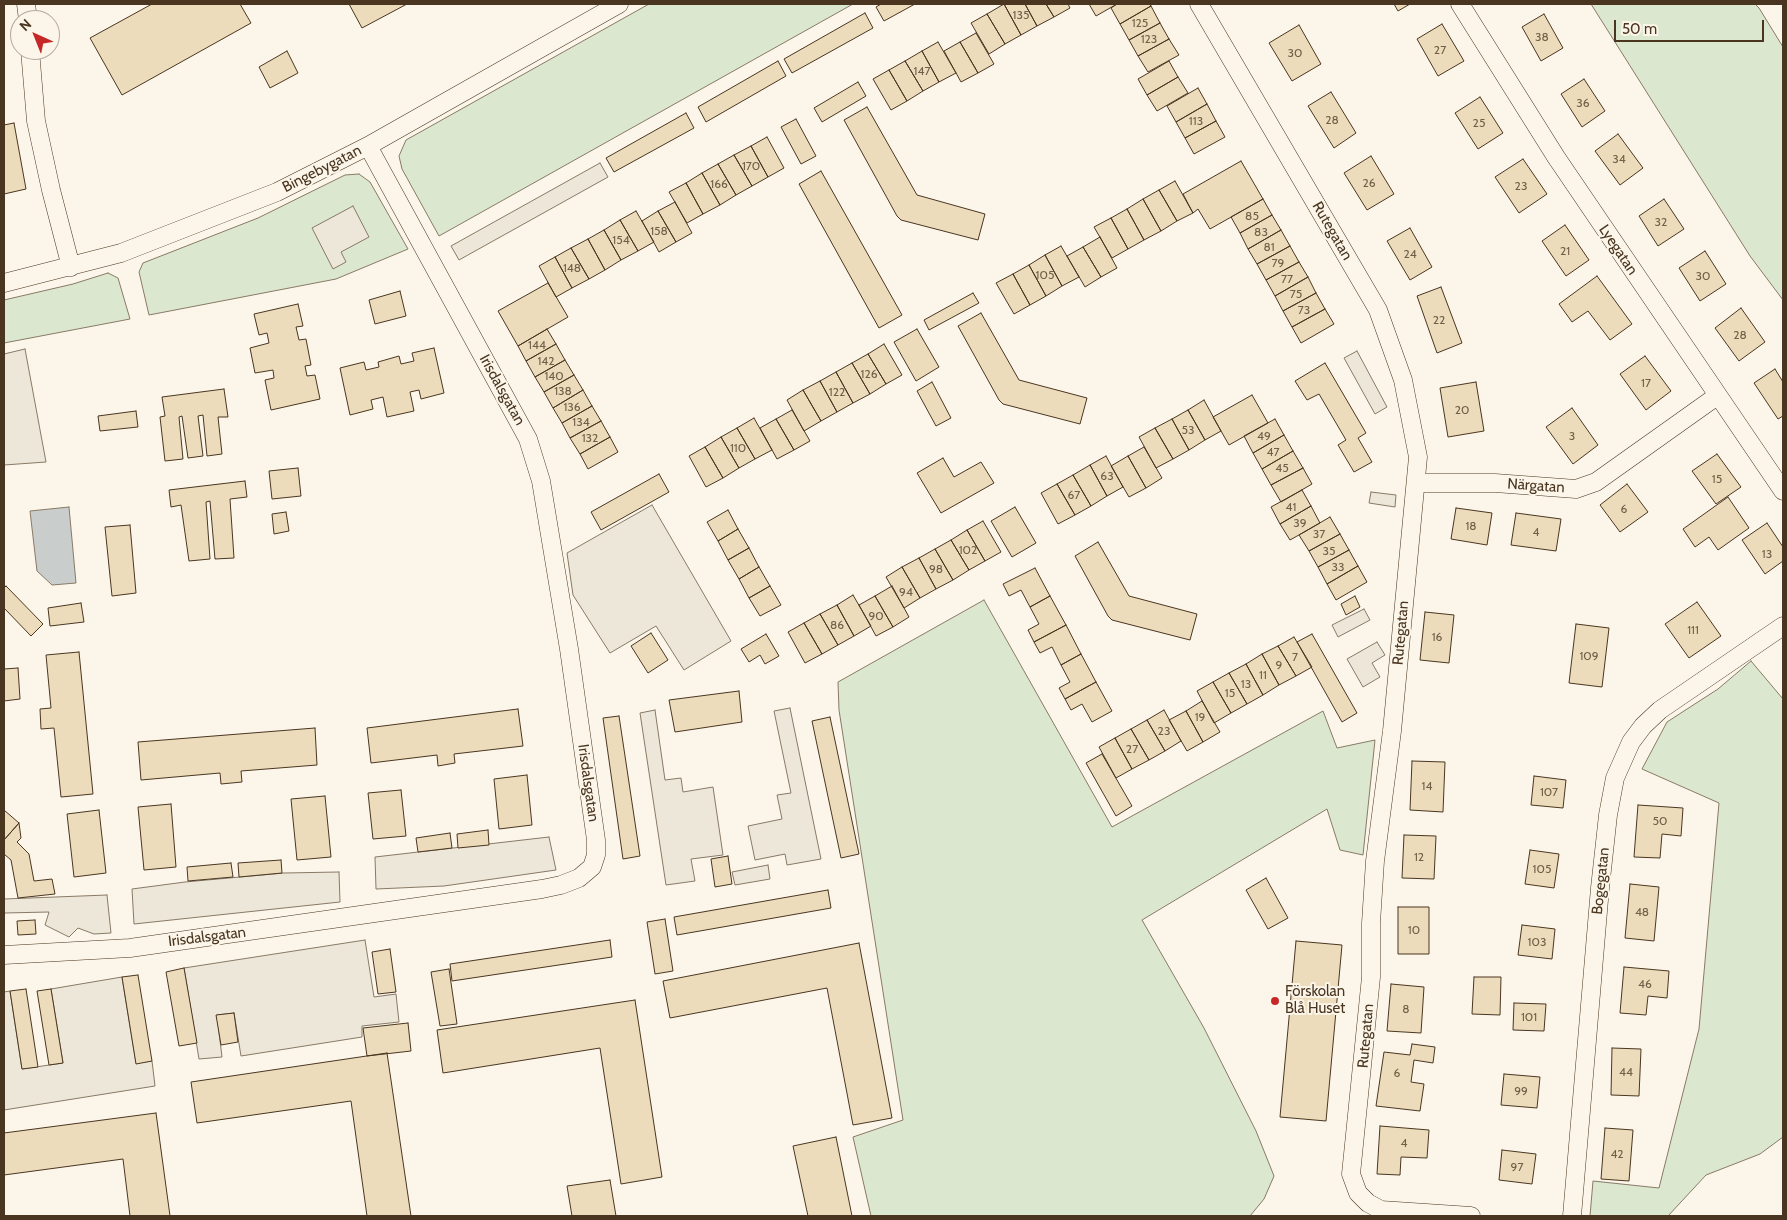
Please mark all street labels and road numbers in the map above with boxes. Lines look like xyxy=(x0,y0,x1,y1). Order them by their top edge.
street label: Bingebygatan xyxy=(279,141,365,197)
street label: Rutegatan xyxy=(1308,199,1356,263)
street label: Lyegatan xyxy=(1595,221,1641,279)
street label: Irisdalsgatan xyxy=(475,351,529,429)
street label: Närgatan xyxy=(1507,475,1565,497)
street label: Rutegatan xyxy=(1389,600,1413,666)
street label: Irisdalsgatan xyxy=(574,743,602,823)
street label: Bogegatan xyxy=(1589,846,1613,916)
street label: Irisdalsgatan xyxy=(167,923,247,951)
street label: Rutegatan xyxy=(1354,1003,1378,1069)

